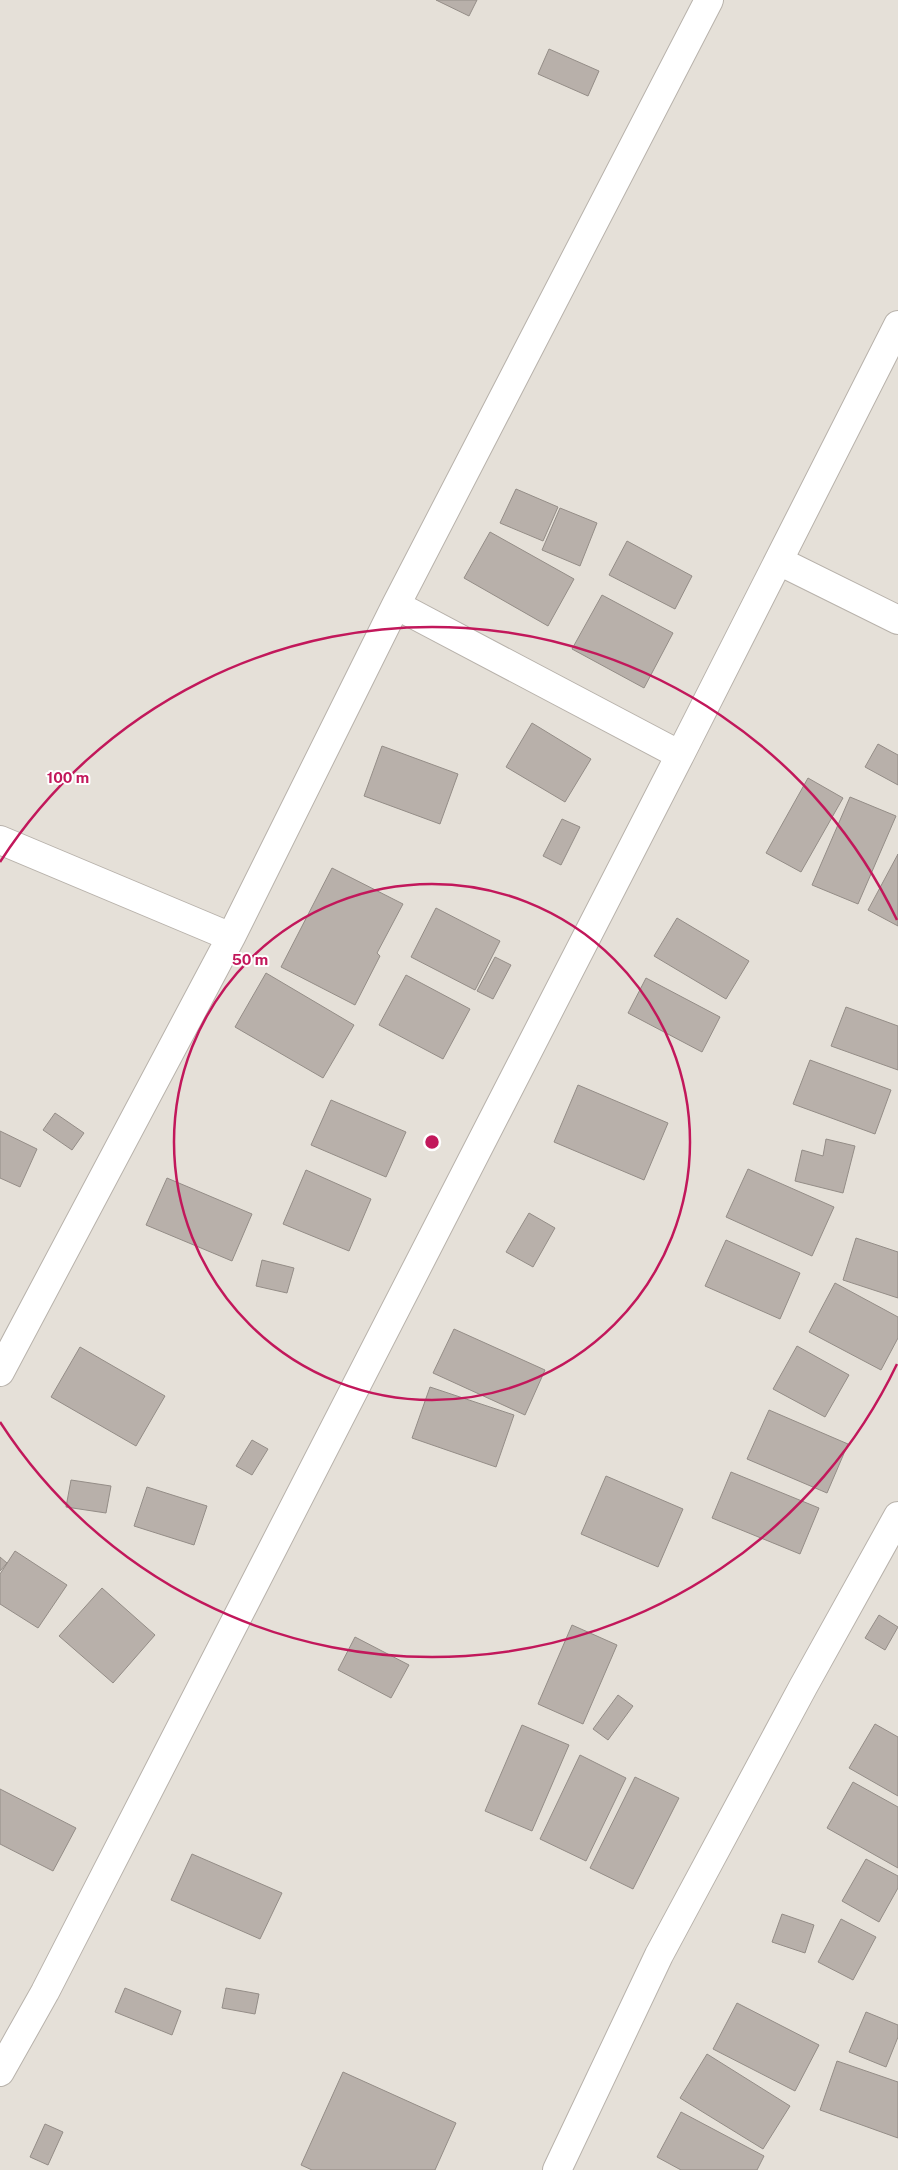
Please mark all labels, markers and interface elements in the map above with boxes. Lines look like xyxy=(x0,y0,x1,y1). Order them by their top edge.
text: 100 m xyxy=(47,769,89,786)
text: 50 m xyxy=(232,951,268,968)
centre of rings xyxy=(423,1133,441,1151)

